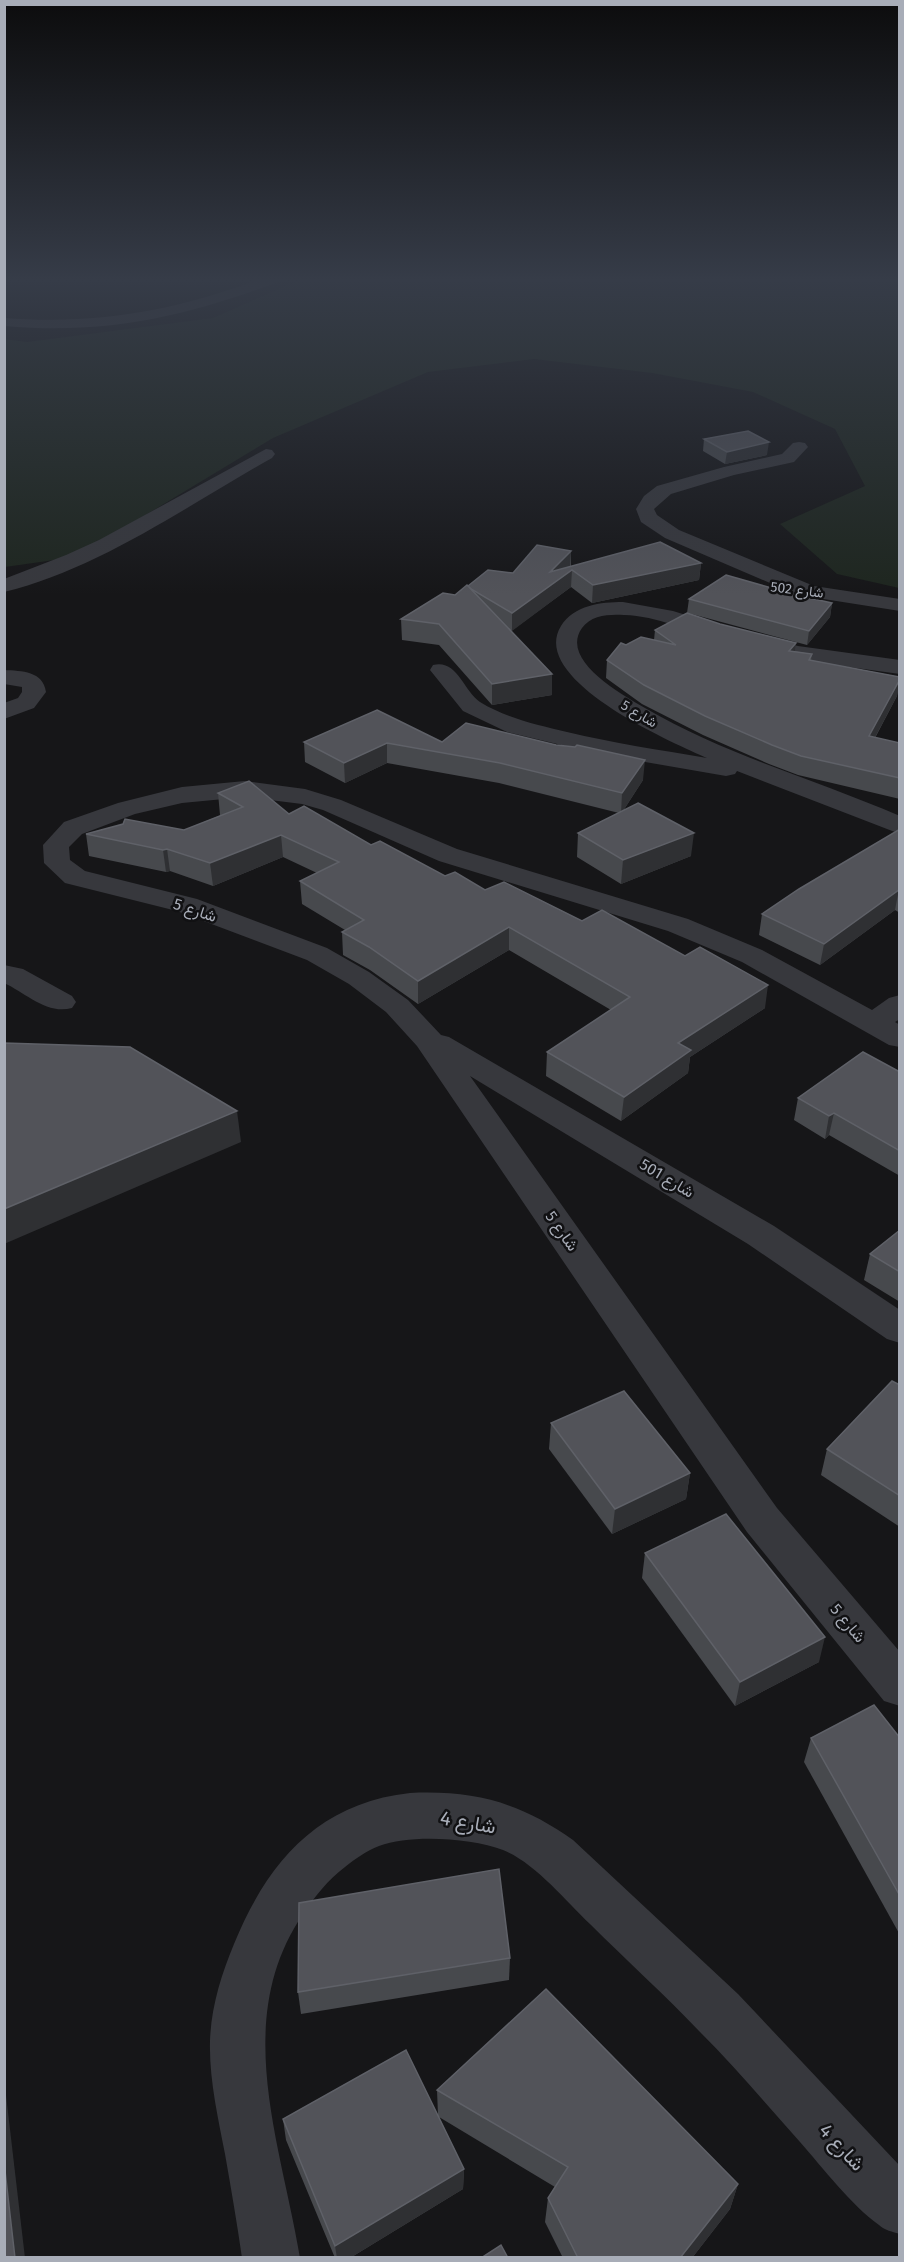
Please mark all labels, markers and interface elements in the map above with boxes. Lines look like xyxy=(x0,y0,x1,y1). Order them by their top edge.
street label: شارع 502 xyxy=(769,578,825,604)
street label: شارع 5 xyxy=(617,697,660,733)
street label: شارع 5 xyxy=(170,894,219,928)
street label: شارع 501 xyxy=(635,1154,698,1203)
street label: شارع 5 xyxy=(540,1207,583,1256)
street label: شارع 5 xyxy=(825,1600,870,1647)
street label: شارع 4 xyxy=(438,1805,498,1841)
street label: شارع 4 xyxy=(813,2118,870,2177)

